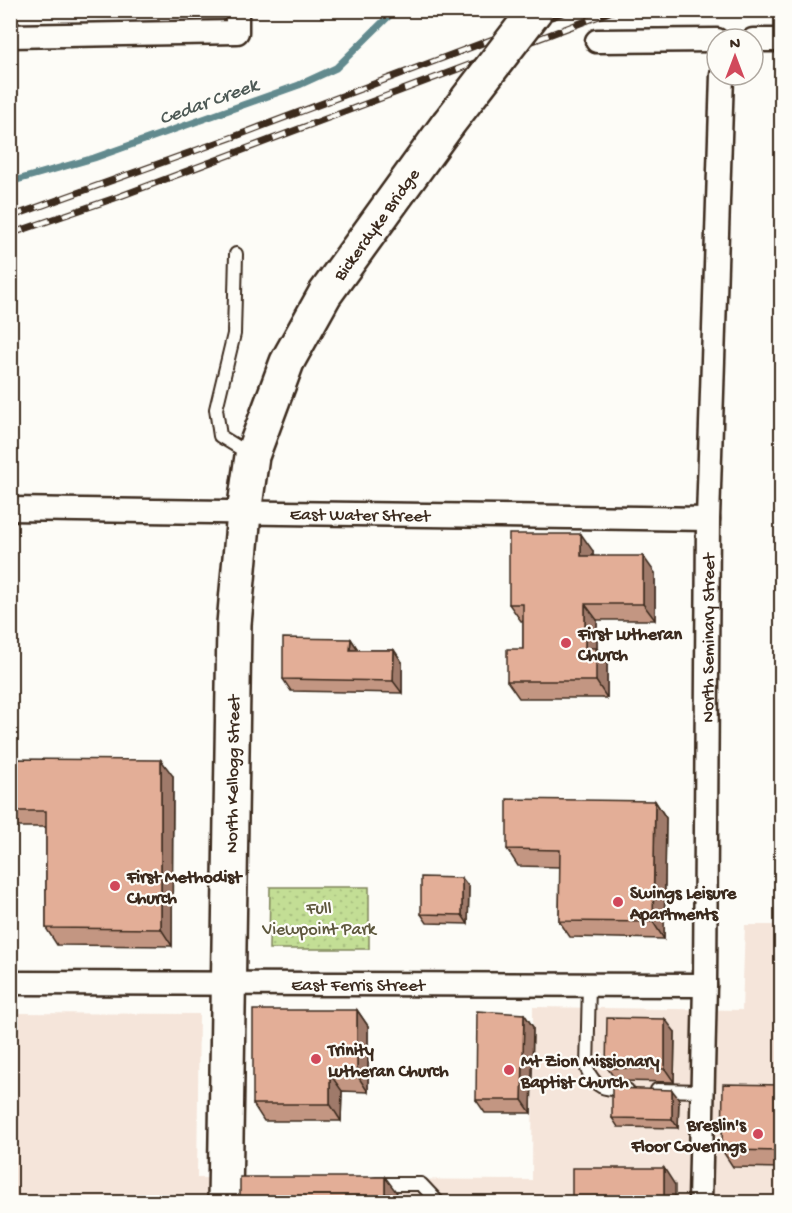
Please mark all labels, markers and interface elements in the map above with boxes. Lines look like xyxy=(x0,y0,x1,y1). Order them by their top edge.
north arrow xyxy=(705,27,765,87)
text: N xyxy=(730,36,741,55)
water label: Cedar Creek xyxy=(157,74,264,132)
street label: Bickerdyke Bridge xyxy=(330,164,426,286)
street label: East Water Street xyxy=(290,505,432,528)
street label: North Seminary Street xyxy=(699,552,721,723)
place label: First Lutheran Church xyxy=(577,625,682,667)
marker: First Lutheran Church xyxy=(559,636,573,650)
street label: North Kellogg Street xyxy=(222,693,246,853)
place label: First Methodist Church xyxy=(126,868,243,910)
marker: First Methodist Church xyxy=(108,879,122,893)
place label: Swings Leisure Apartments xyxy=(629,884,737,926)
marker: Swings Leisure Apartments xyxy=(611,895,625,909)
park label: Full Viewpoint Park xyxy=(261,899,378,941)
street label: East Ferris Street xyxy=(291,976,426,997)
place label: Trinity Lutheran Church xyxy=(326,1041,449,1083)
marker: Trinity Lutheran Church xyxy=(309,1052,323,1066)
place label: Mt Zion Missionary Baptist Church xyxy=(520,1052,660,1094)
marker: Mt Zion Missionary Baptist Church xyxy=(502,1063,516,1077)
place label: Breslin's Floor Coverings xyxy=(630,1116,747,1158)
marker: Breslin's Floor Coverings xyxy=(751,1127,765,1141)

